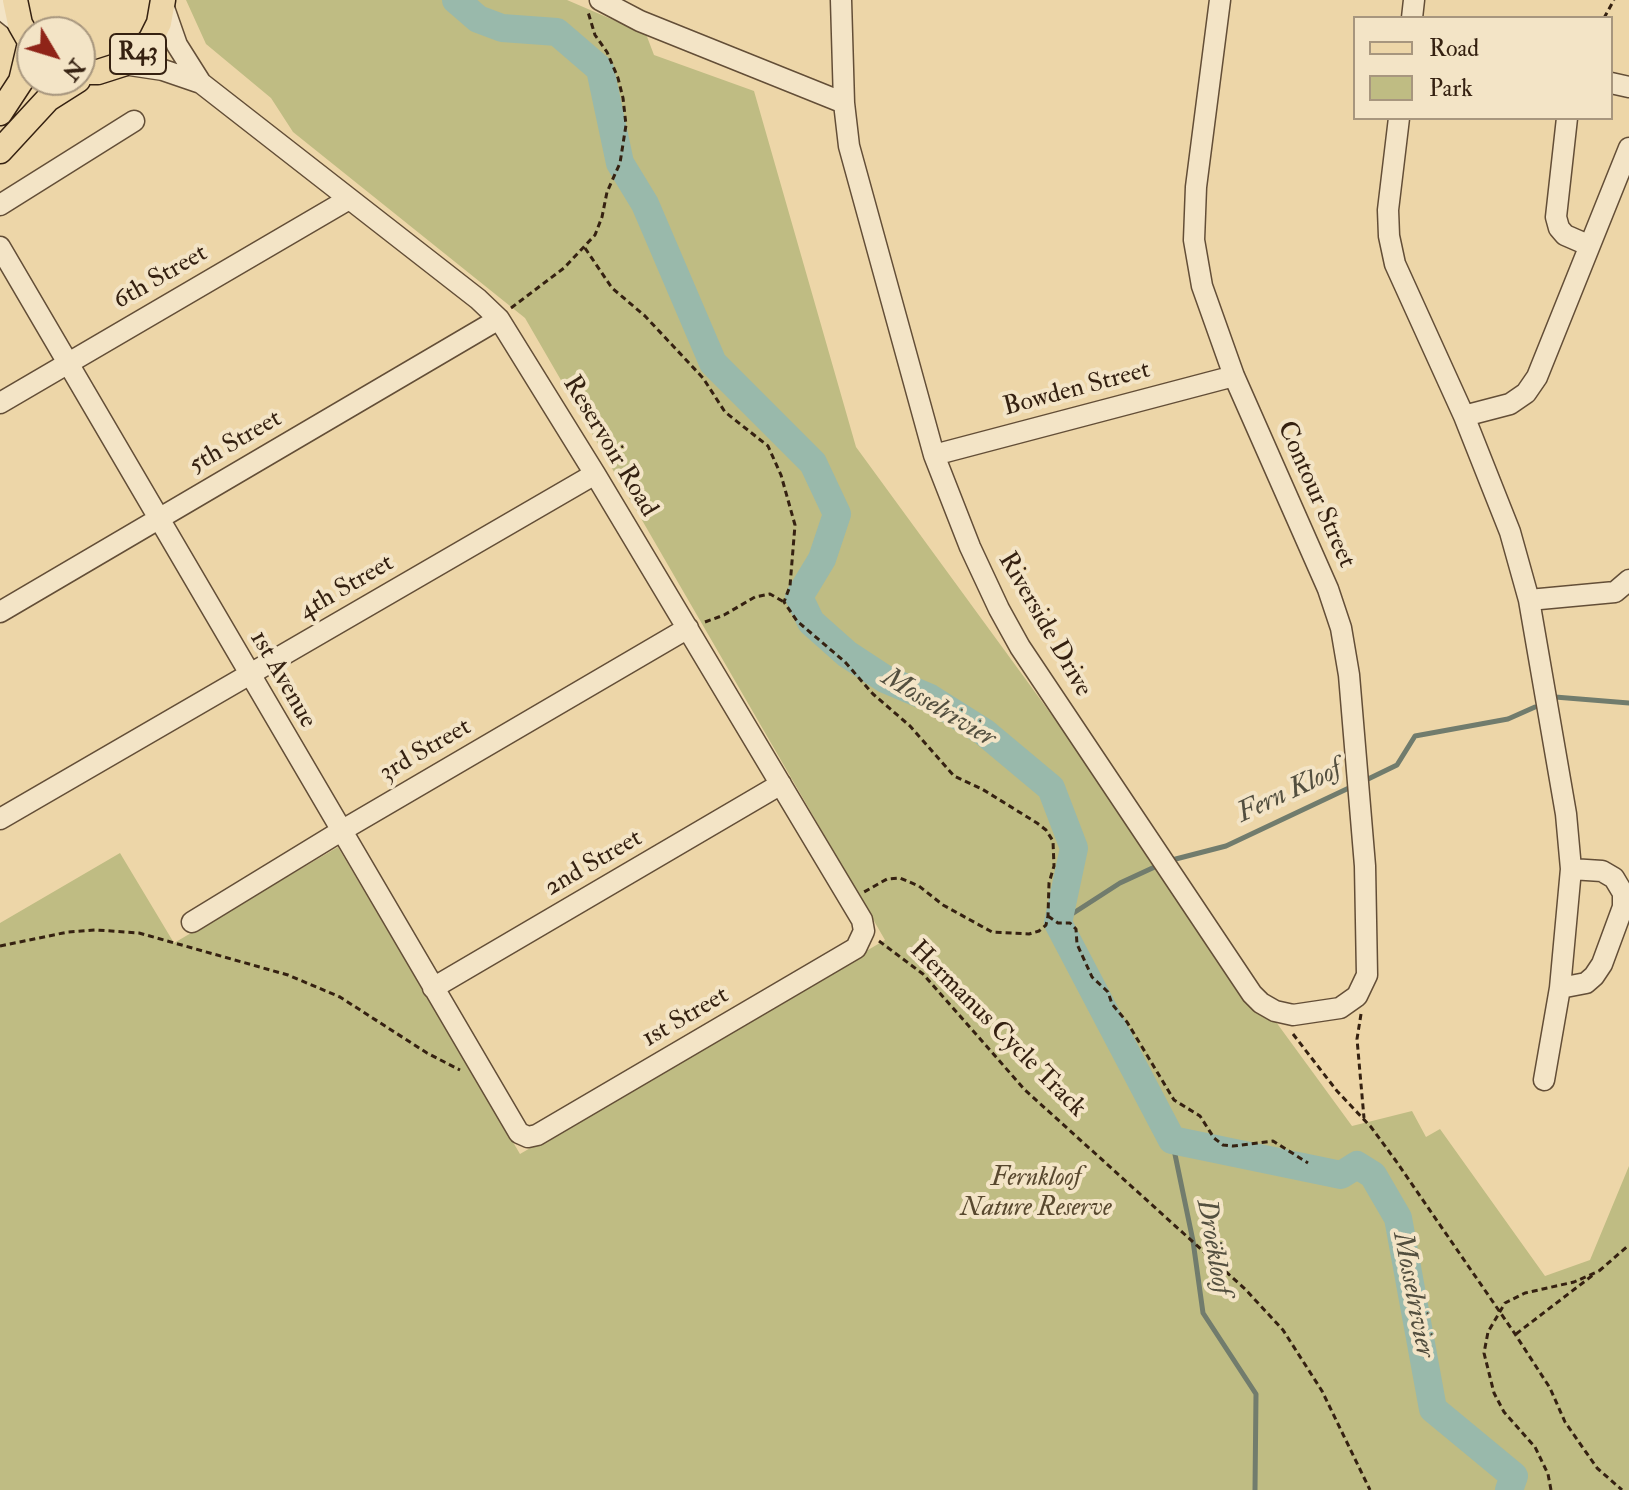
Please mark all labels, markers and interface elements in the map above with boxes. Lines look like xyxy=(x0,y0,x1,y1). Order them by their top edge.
north arrow xyxy=(16,16,96,96)
legend xyxy=(1353,16,1613,120)
text: Road xyxy=(1429,33,1479,64)
road number: R43 xyxy=(110,34,166,74)
text: N xyxy=(56,53,90,86)
text: Park xyxy=(1429,73,1473,104)
street label: 6th Street xyxy=(108,239,214,317)
street label: Bowden Street xyxy=(1000,355,1154,425)
street label: Reservoir Road xyxy=(555,371,663,523)
street label: 5th Street xyxy=(184,404,288,482)
street label: Contour Street xyxy=(1269,417,1361,573)
street label: Riverside Drive xyxy=(990,547,1098,703)
street label: 4th Street xyxy=(294,548,400,628)
street label: 1st Avenue xyxy=(242,626,322,734)
water label: Mosselrivier xyxy=(875,662,1001,756)
street label: 3rd Street xyxy=(375,712,477,790)
water label: Fern Kloof xyxy=(1232,754,1348,832)
street label: 2nd Street xyxy=(540,824,648,904)
street label: Hermanus Cycle Track xyxy=(902,935,1092,1125)
street label: 1st Street xyxy=(637,981,735,1055)
park label: Fernkloof Nature Reserve xyxy=(960,1163,1112,1224)
water label: Droëkloof xyxy=(1187,1197,1237,1297)
water label: Mosselrivier xyxy=(1383,1229,1441,1361)

